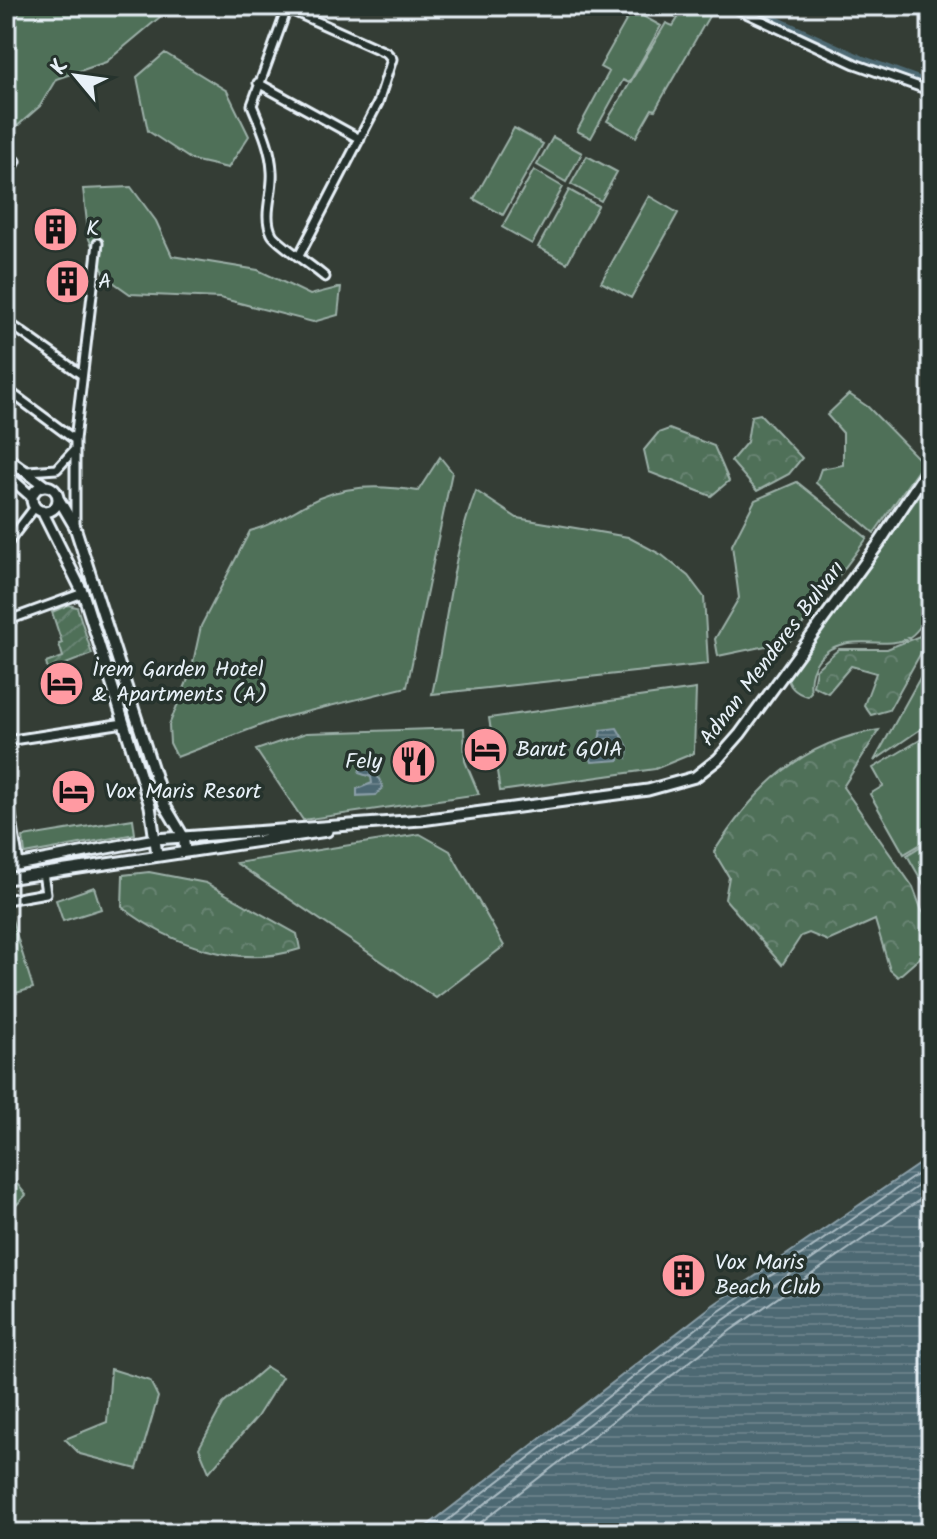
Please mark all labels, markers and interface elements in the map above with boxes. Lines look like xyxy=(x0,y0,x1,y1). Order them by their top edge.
north arrow xyxy=(36,36,116,116)
text: K xyxy=(42,53,79,82)
building icon: K xyxy=(31,205,79,253)
place label: K xyxy=(86,212,99,247)
building icon: A xyxy=(43,258,91,306)
place label: A xyxy=(98,265,111,300)
street label: Adnan Menderes Bulvarı xyxy=(691,554,855,754)
place label: İrem Garden Hotel & Apartments (A) xyxy=(92,653,267,713)
hotel icon: İrem Garden Hotel & Apartments (A) xyxy=(37,659,85,707)
hotel icon: Barut GOIA xyxy=(461,726,509,774)
place label: Barut GOIA xyxy=(516,733,623,768)
restaurant icon: Fely xyxy=(389,738,437,786)
place label: Fely xyxy=(345,745,383,780)
hotel icon: Vox Maris Resort xyxy=(50,768,98,816)
place label: Vox Maris Resort xyxy=(105,775,262,810)
place label: Vox Maris Beach Club xyxy=(715,1246,821,1306)
building icon: Vox Maris Beach Club xyxy=(660,1252,708,1300)

